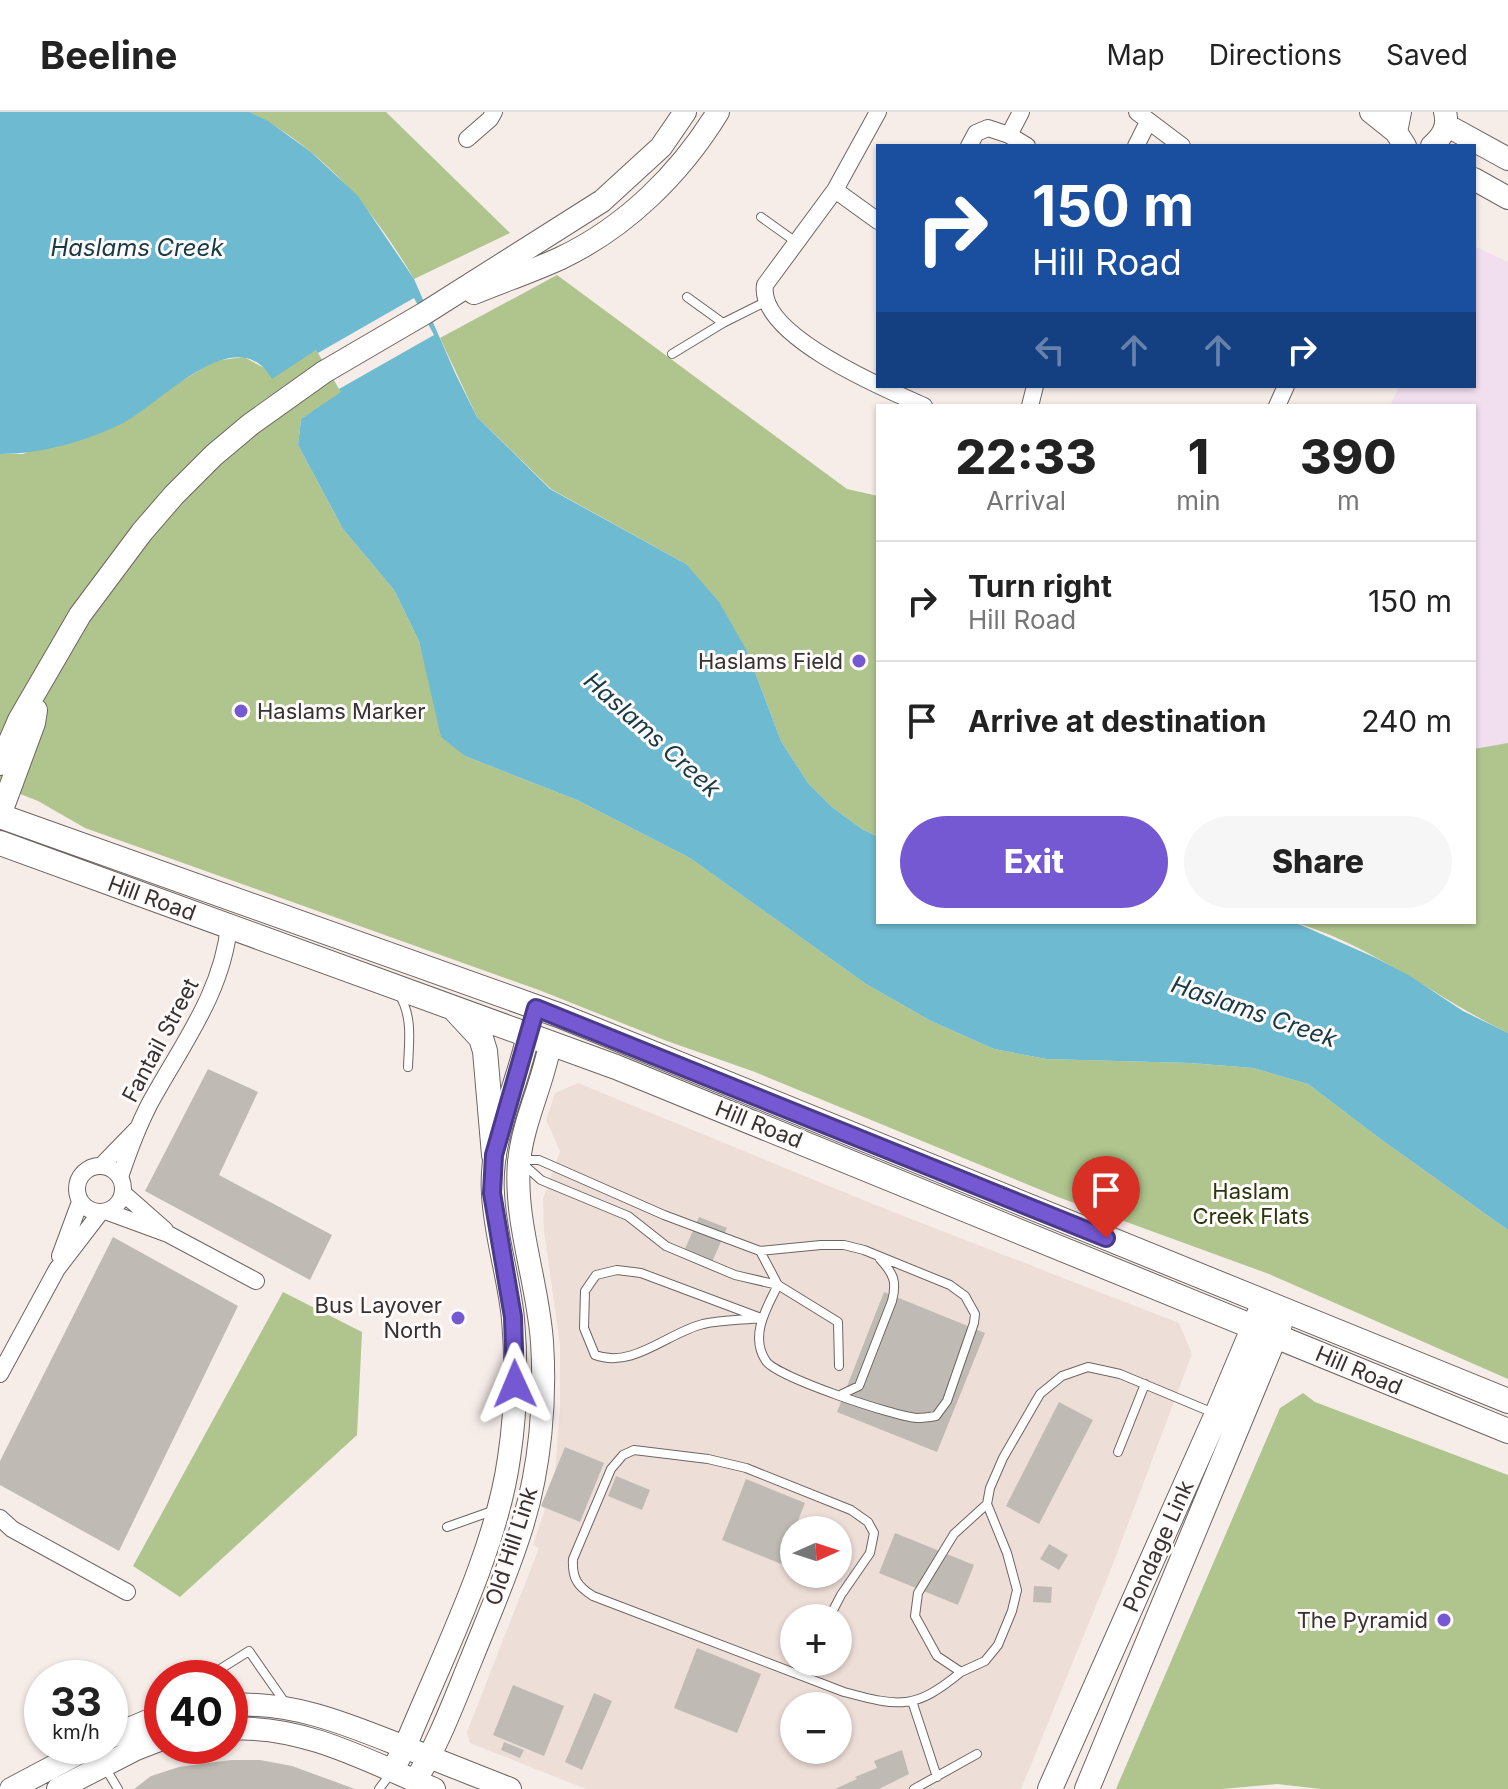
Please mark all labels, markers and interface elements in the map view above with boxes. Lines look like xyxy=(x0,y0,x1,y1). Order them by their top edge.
text: Beeline xyxy=(40,32,177,78)
text: Map xyxy=(1106,38,1165,72)
text: Directions xyxy=(1209,38,1342,72)
text: Saved xyxy=(1386,38,1468,72)
text: 150 m xyxy=(1032,172,1194,240)
icon: right xyxy=(900,176,1004,280)
water label: Haslams Creek xyxy=(50,233,224,262)
text: Hill Road xyxy=(1032,240,1182,284)
icon: left xyxy=(1028,328,1072,372)
icon: ahead xyxy=(1112,328,1156,372)
icon: ahead xyxy=(1196,328,1240,372)
icon: right xyxy=(1280,328,1324,372)
text: 22:33 xyxy=(955,427,1097,486)
text: 1 xyxy=(1188,427,1209,486)
text: 390 xyxy=(1300,427,1397,486)
text: Arrival xyxy=(986,485,1066,516)
text: min xyxy=(1176,485,1221,516)
text: m xyxy=(1337,485,1360,516)
text: Turn right xyxy=(968,568,1112,604)
icon: right xyxy=(900,579,944,623)
text: 150 m xyxy=(1368,583,1452,619)
text: Hill Road xyxy=(968,604,1076,635)
place label: Haslams Field xyxy=(698,648,843,674)
marker: Haslams Field xyxy=(850,652,868,670)
water label: Haslams Creek xyxy=(578,666,727,804)
place label: Haslams Marker xyxy=(257,698,426,724)
icon: arrive xyxy=(900,699,944,743)
marker: Haslams Marker xyxy=(232,702,250,720)
text: Arrive at destination xyxy=(968,703,1266,739)
text: 240 m xyxy=(1361,703,1452,739)
button: Exit xyxy=(900,816,1168,908)
button: Share xyxy=(1184,816,1452,908)
street label: Hill Road xyxy=(105,870,199,926)
water label: Haslams Creek xyxy=(1168,970,1342,1054)
street label: Fantail Street xyxy=(117,974,203,1106)
street label: Hill Road xyxy=(712,1095,806,1153)
pin xyxy=(1072,1156,1140,1238)
icon: arrive xyxy=(1084,1168,1128,1212)
park label: Haslam Creek Flats xyxy=(1192,1178,1310,1229)
place label: Bus Layover North xyxy=(315,1292,442,1343)
marker: Bus Layover North xyxy=(449,1309,467,1327)
street label: Hill Road xyxy=(1312,1340,1406,1400)
position arrow xyxy=(473,1342,557,1426)
street label: Pondage Link xyxy=(1117,1476,1199,1616)
street label: Old Hill Link xyxy=(480,1483,542,1609)
north arrow xyxy=(780,1516,852,1588)
map controls xyxy=(780,1516,852,1764)
button: + xyxy=(780,1604,852,1676)
place label: The Pyramid xyxy=(1297,1607,1428,1633)
marker: The Pyramid xyxy=(1435,1611,1453,1629)
speed limit sign: 40 xyxy=(144,1660,248,1764)
text: 33 xyxy=(50,1677,102,1726)
button: − xyxy=(780,1692,852,1764)
text: km/h xyxy=(52,1720,100,1744)

